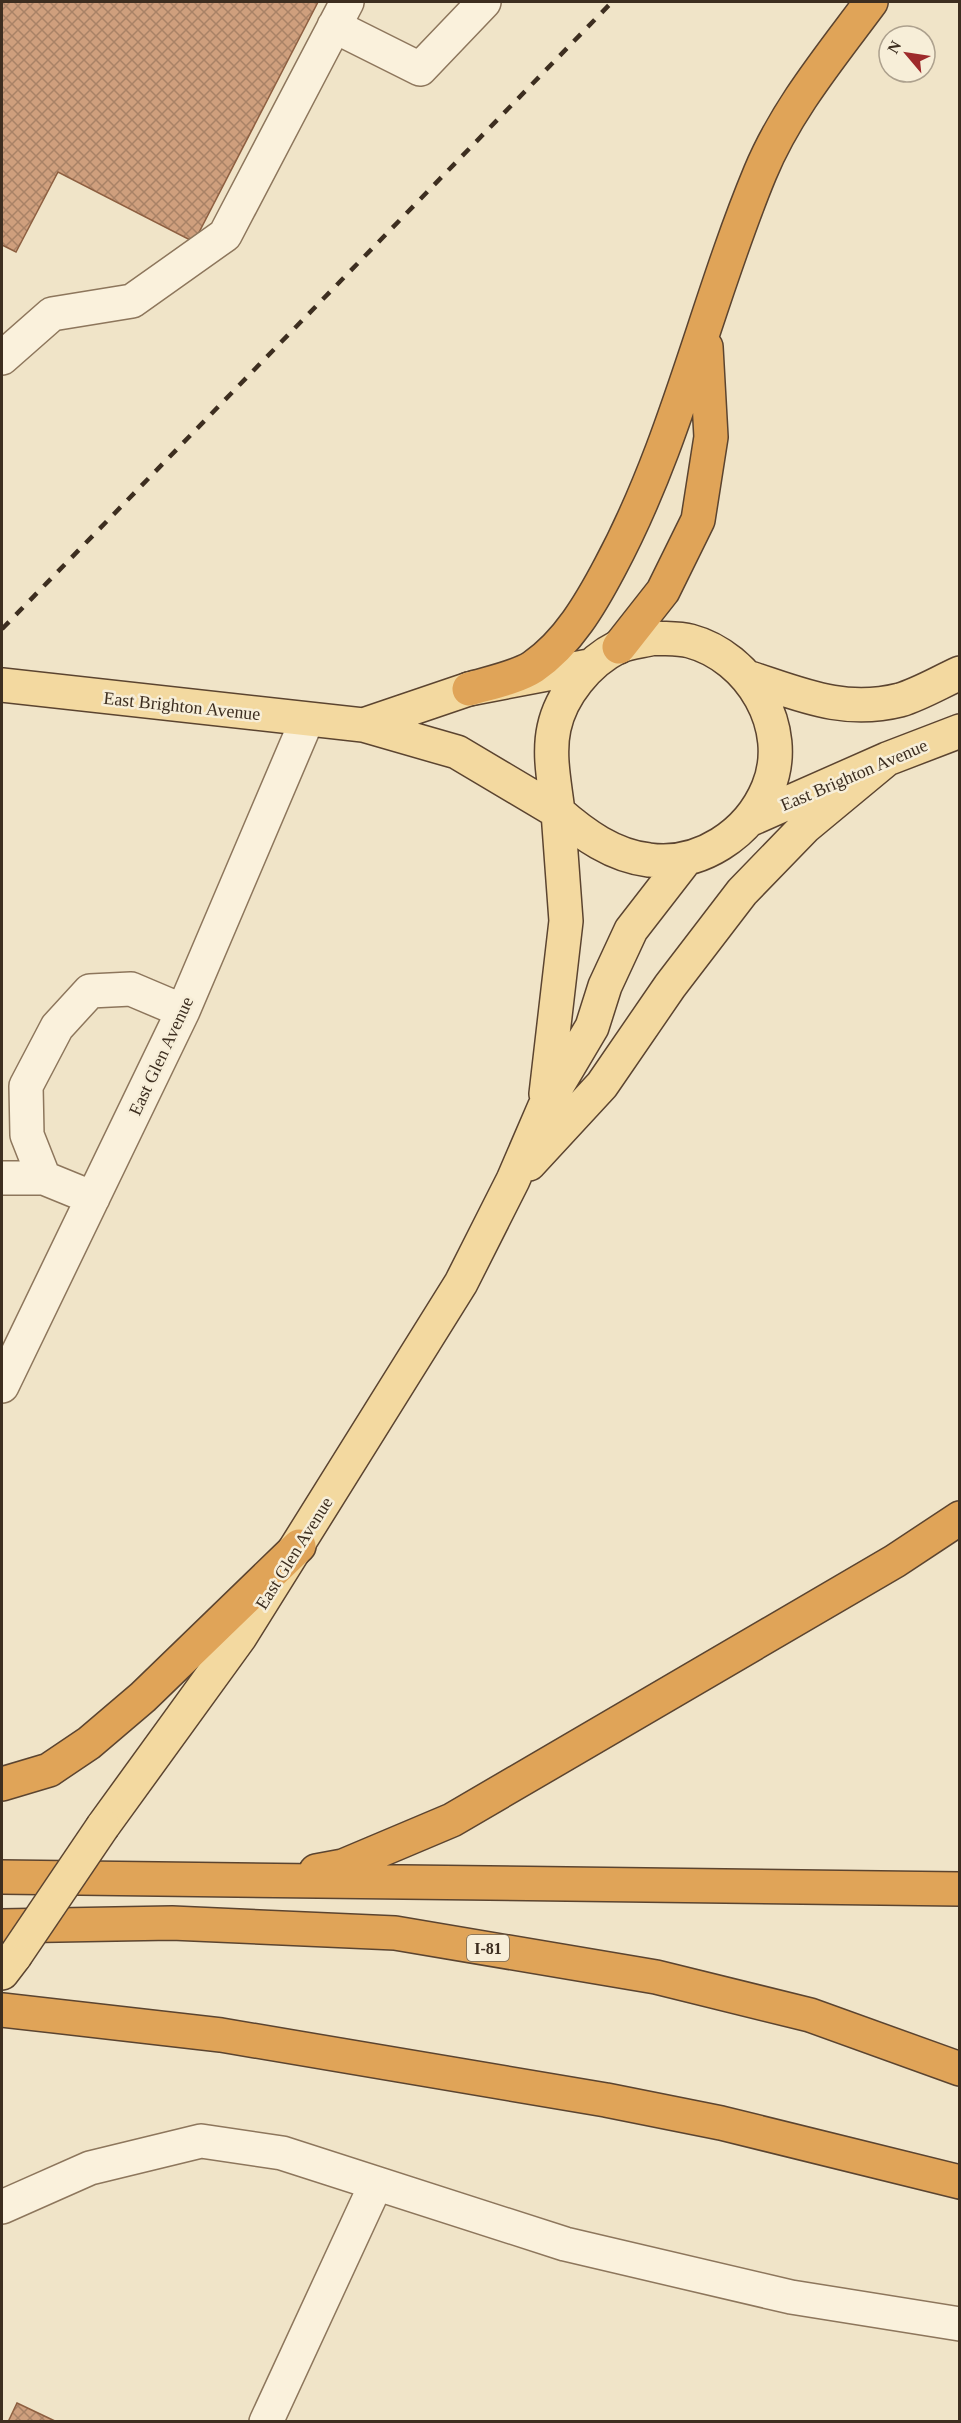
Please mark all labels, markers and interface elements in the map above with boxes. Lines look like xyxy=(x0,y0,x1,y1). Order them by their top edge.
north arrow xyxy=(877,24,937,84)
text: N xyxy=(884,37,905,56)
street label: East Brighton Avenue xyxy=(103,688,261,724)
street label: East Brighton Avenue xyxy=(778,735,930,815)
street label: East Glen Avenue xyxy=(125,993,197,1119)
street label: East Glen Avenue xyxy=(251,1493,337,1613)
road number: I-81 xyxy=(467,1935,509,1961)

